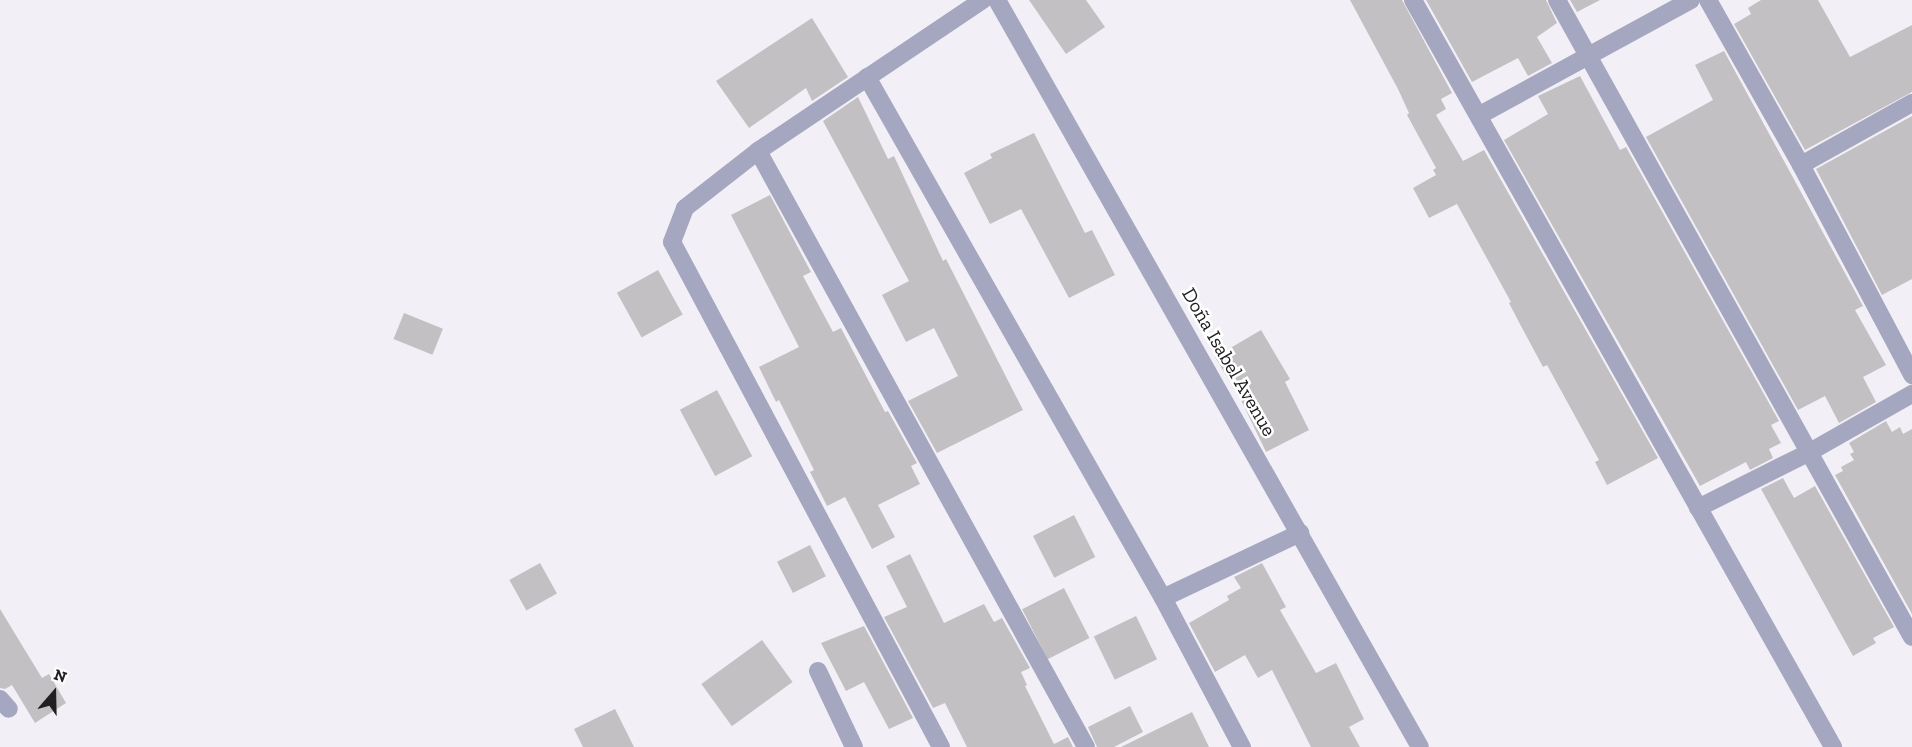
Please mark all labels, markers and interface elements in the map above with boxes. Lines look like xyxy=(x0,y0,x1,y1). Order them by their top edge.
street label: Doña Isabel Avenue xyxy=(1177,283,1281,441)
north arrow xyxy=(24,663,84,723)
text: N xyxy=(51,665,69,687)

